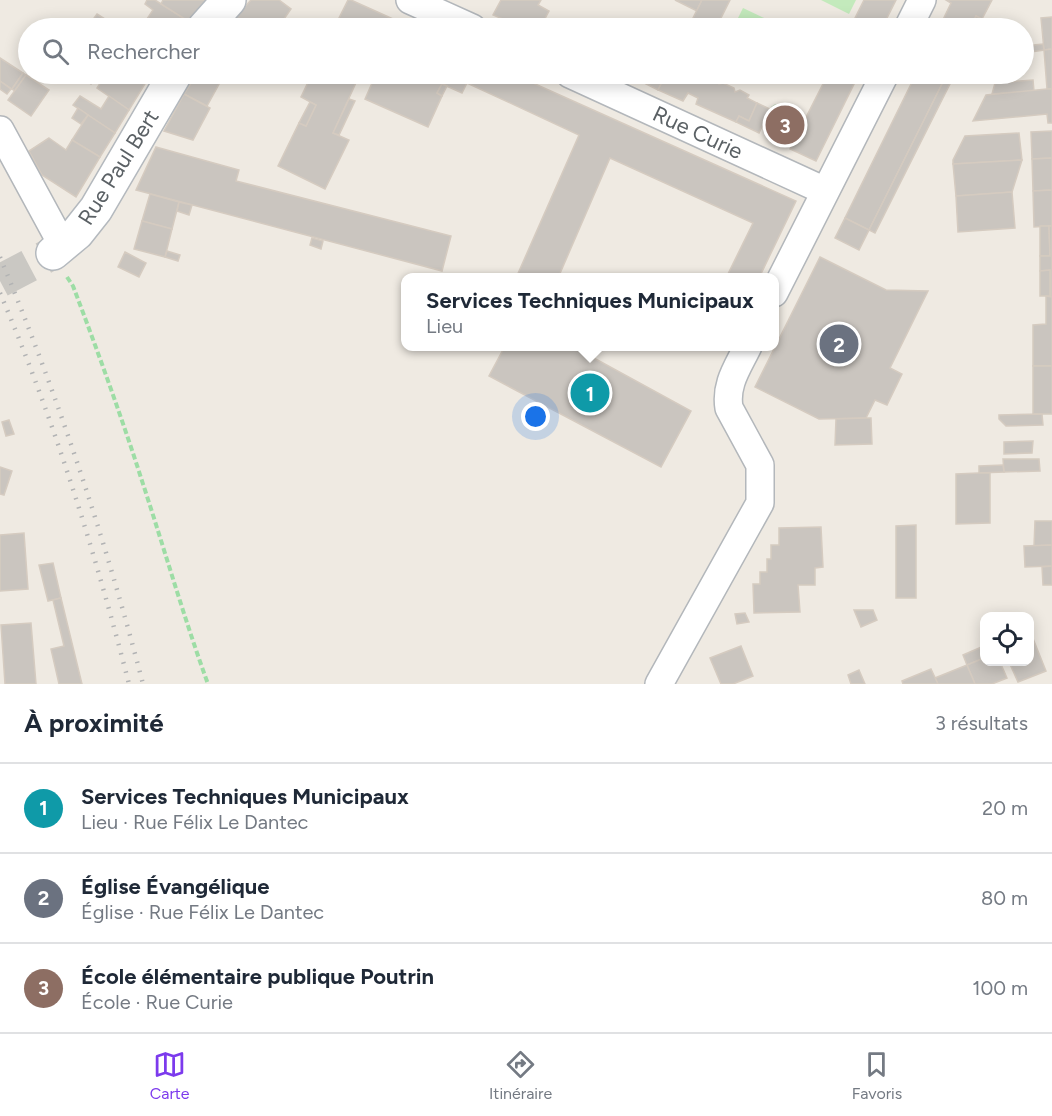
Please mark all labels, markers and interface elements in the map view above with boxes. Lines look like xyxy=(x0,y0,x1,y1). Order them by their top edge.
search box xyxy=(18,18,1034,84)
icon: search xyxy=(39,35,72,68)
text: Rechercher xyxy=(87,38,200,65)
street label: Rue Curie xyxy=(648,100,747,165)
pin: 3 xyxy=(766,102,804,148)
street label: Rue Paul Bert xyxy=(72,105,165,230)
popup xyxy=(401,273,779,351)
text: Services Techniques Municipaux xyxy=(426,287,754,314)
text: Lieu xyxy=(426,314,463,338)
pin: 2 xyxy=(820,322,858,366)
pin: 1 xyxy=(570,370,610,416)
your location xyxy=(521,402,550,431)
map controls xyxy=(980,612,1034,666)
button: locate xyxy=(980,612,1034,666)
text: À proximité xyxy=(24,707,164,739)
text: 3 résultats xyxy=(935,711,1028,735)
text: Services Techniques Municipaux xyxy=(81,783,409,810)
text: 1 xyxy=(39,796,48,820)
text: 20 m xyxy=(982,796,1028,820)
text: Lieu · Rue Félix Le Dantec xyxy=(81,810,308,834)
text: Église Évangélique xyxy=(81,873,269,900)
text: 2 xyxy=(38,886,49,910)
text: 80 m xyxy=(981,886,1028,910)
text: Église · Rue Félix Le Dantec xyxy=(81,900,324,924)
text: École élémentaire publique Poutrin xyxy=(81,963,434,990)
text: 3 xyxy=(38,976,49,1000)
text: 100 m xyxy=(972,976,1028,1000)
text: École · Rue Curie xyxy=(81,990,233,1014)
tab: Carte xyxy=(150,1048,190,1103)
tab: Itinéraire xyxy=(489,1048,552,1103)
tab: Favoris xyxy=(852,1048,902,1103)

